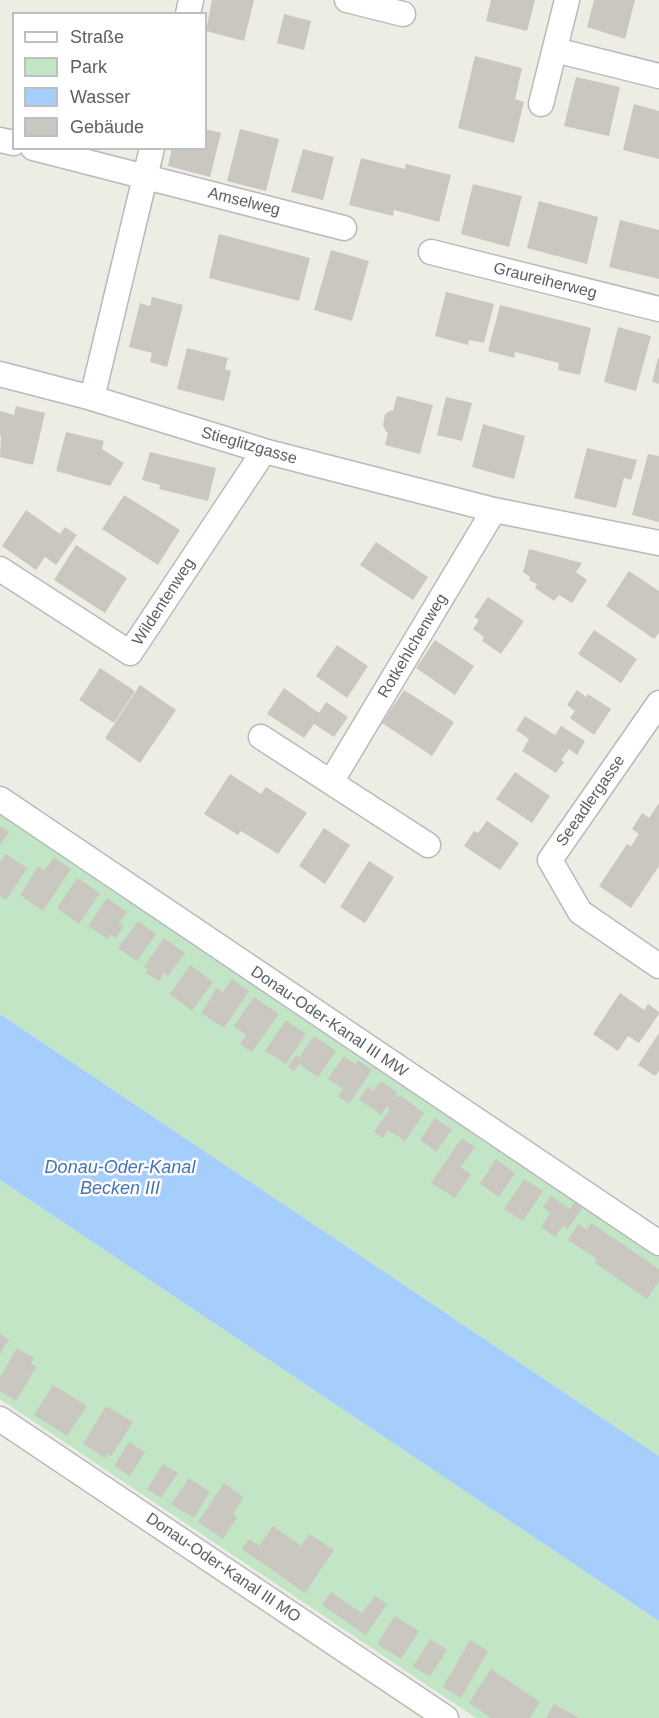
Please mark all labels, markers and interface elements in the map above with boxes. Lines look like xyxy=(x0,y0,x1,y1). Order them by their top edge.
legend xyxy=(12,12,207,150)
text: Straße xyxy=(70,27,124,47)
text: Park xyxy=(70,57,107,77)
text: Wasser xyxy=(70,87,130,107)
text: Gebäude xyxy=(70,117,144,137)
street label: Amselweg xyxy=(206,184,282,220)
street label: Graureiherweg xyxy=(491,259,599,303)
street label: Stieglitzgasse xyxy=(199,423,299,469)
street label: Wildentenweg xyxy=(129,555,199,649)
street label: Rotkehlchenweg xyxy=(374,590,452,702)
street label: Seeadlergasse xyxy=(553,752,629,850)
street label: Donau-Oder-Kanal III MW xyxy=(247,962,411,1082)
water label: Donau-Oder-Kanal Becken III xyxy=(45,1157,195,1200)
street label: Donau-Oder-Kanal III MO xyxy=(142,1509,304,1627)

